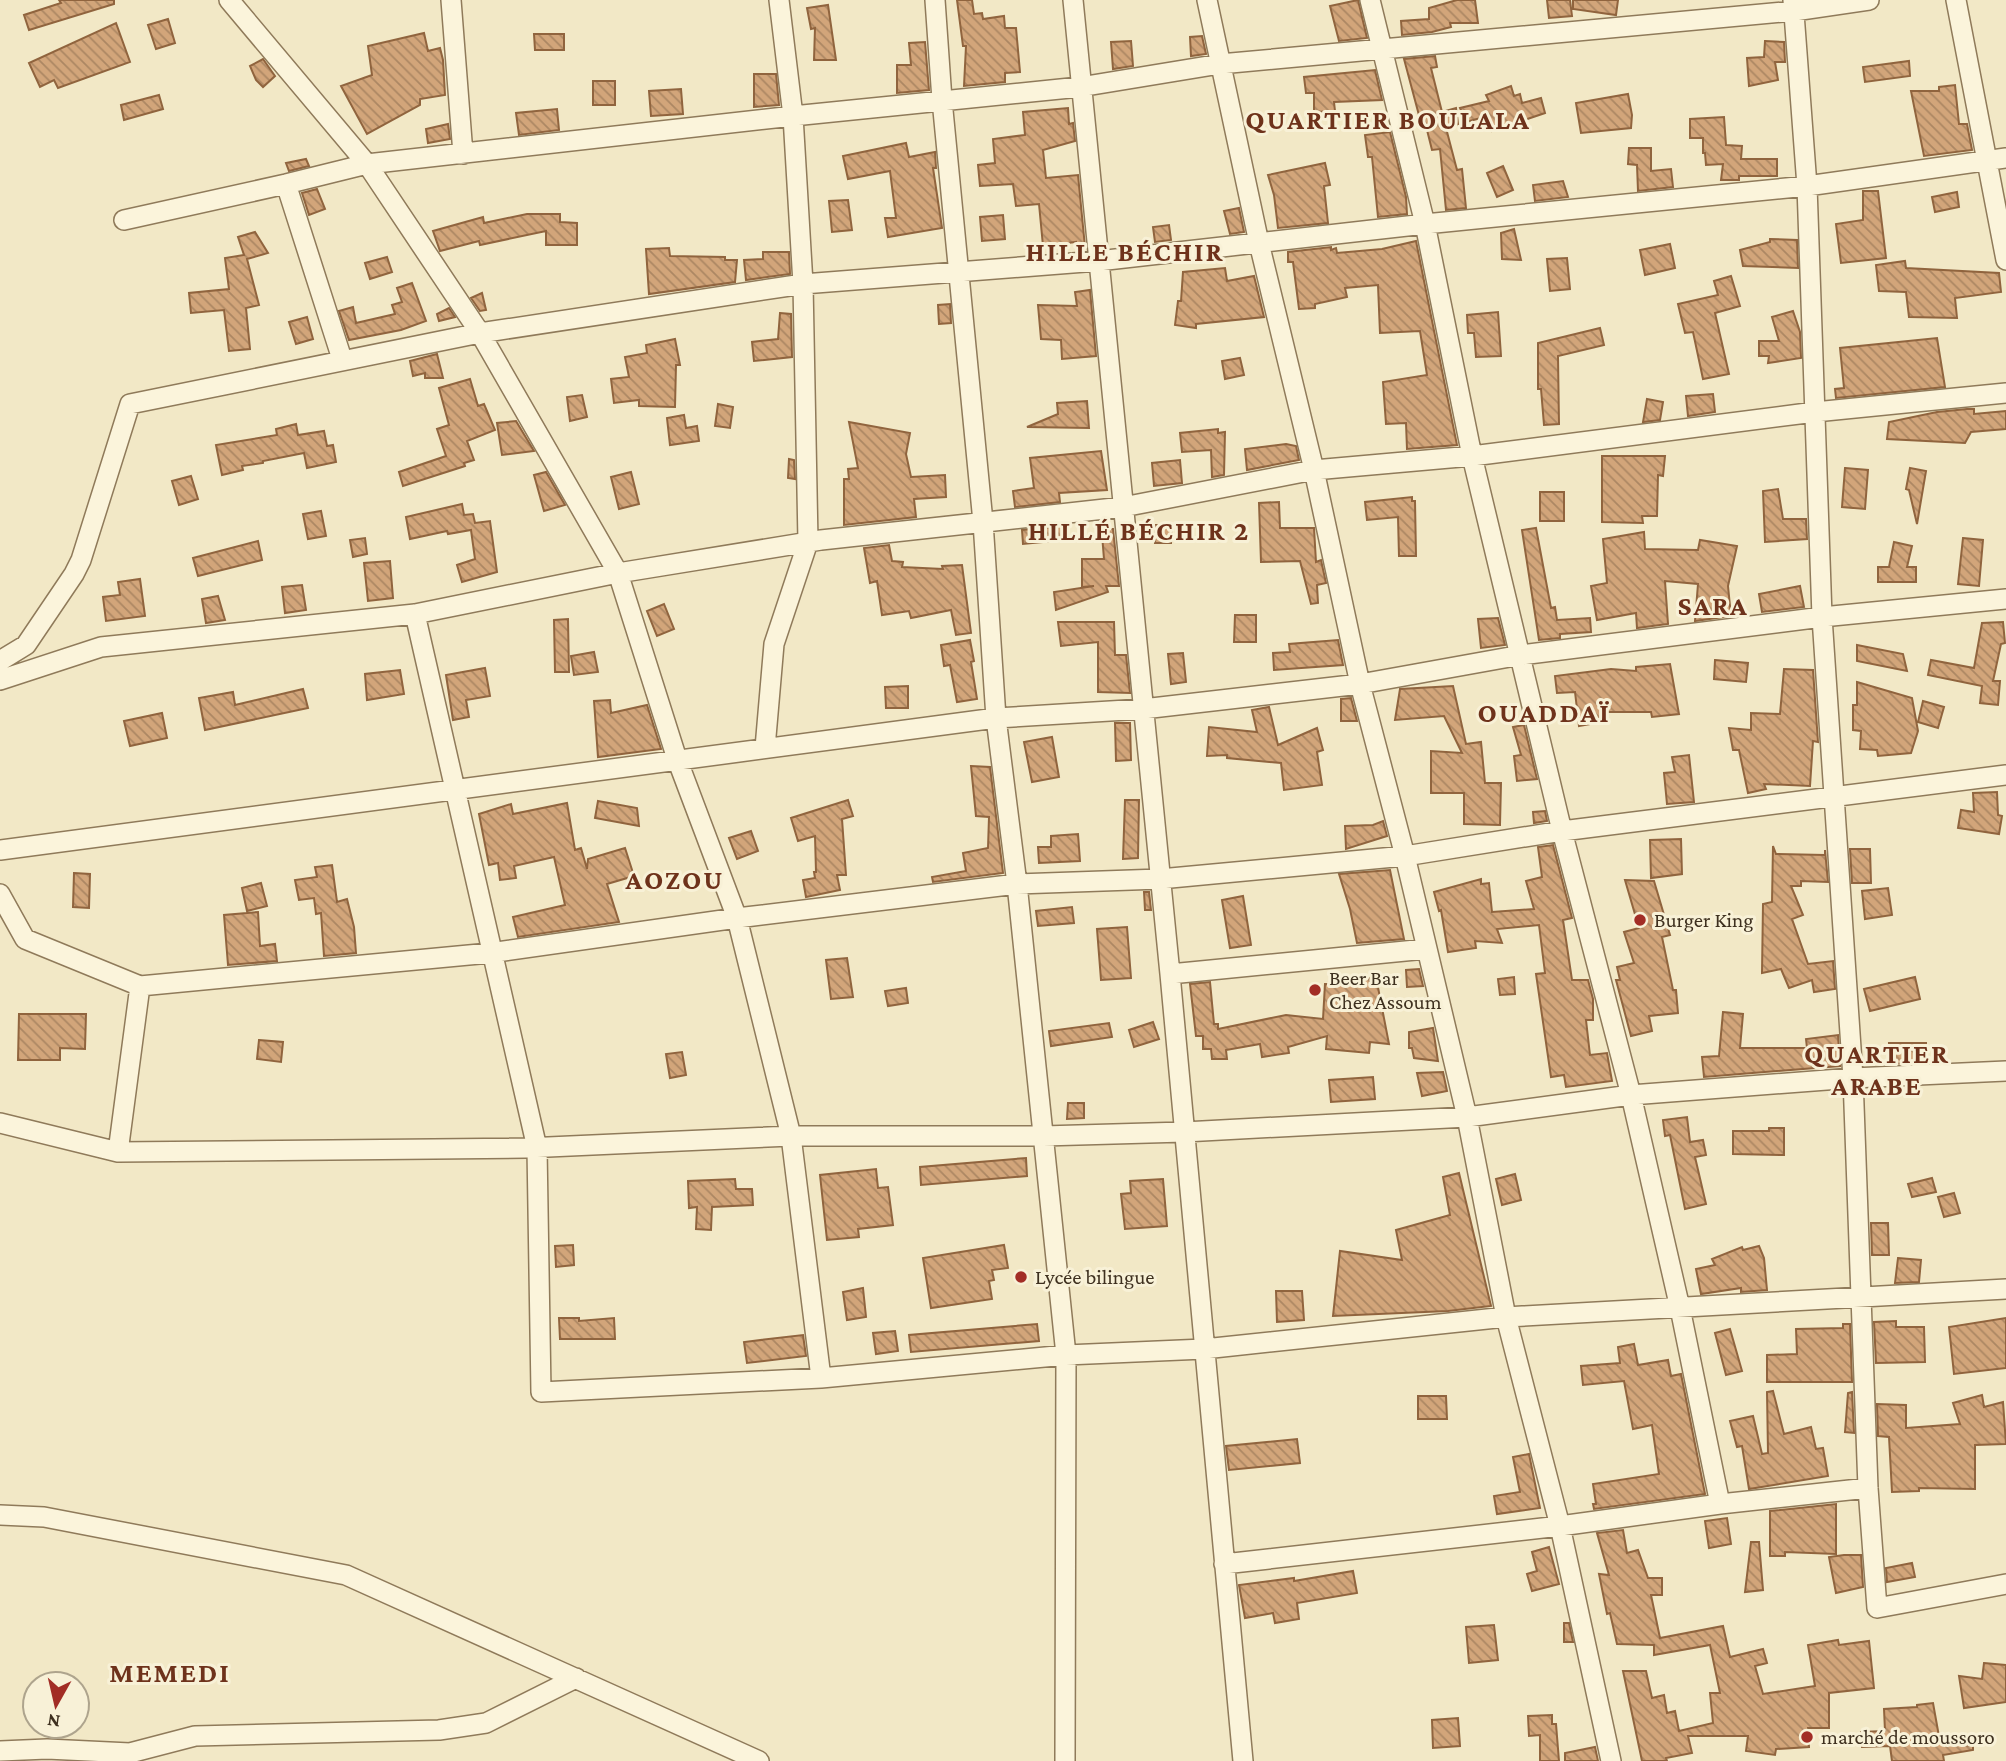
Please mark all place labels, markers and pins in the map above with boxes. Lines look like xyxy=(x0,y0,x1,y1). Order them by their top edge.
place label: Burger King xyxy=(1654,908,1753,932)
marker: Burger King xyxy=(1632,912,1648,928)
place label: Beer Bar Chez Assoum xyxy=(1329,966,1442,1014)
marker: Beer Bar Chez Assoum xyxy=(1307,982,1323,998)
place label: Lycée bilingue xyxy=(1035,1265,1155,1289)
marker: Lycée bilingue xyxy=(1013,1269,1029,1285)
place label: marché de moussoro xyxy=(1821,1725,1995,1749)
marker: marché de moussoro xyxy=(1799,1729,1815,1745)

